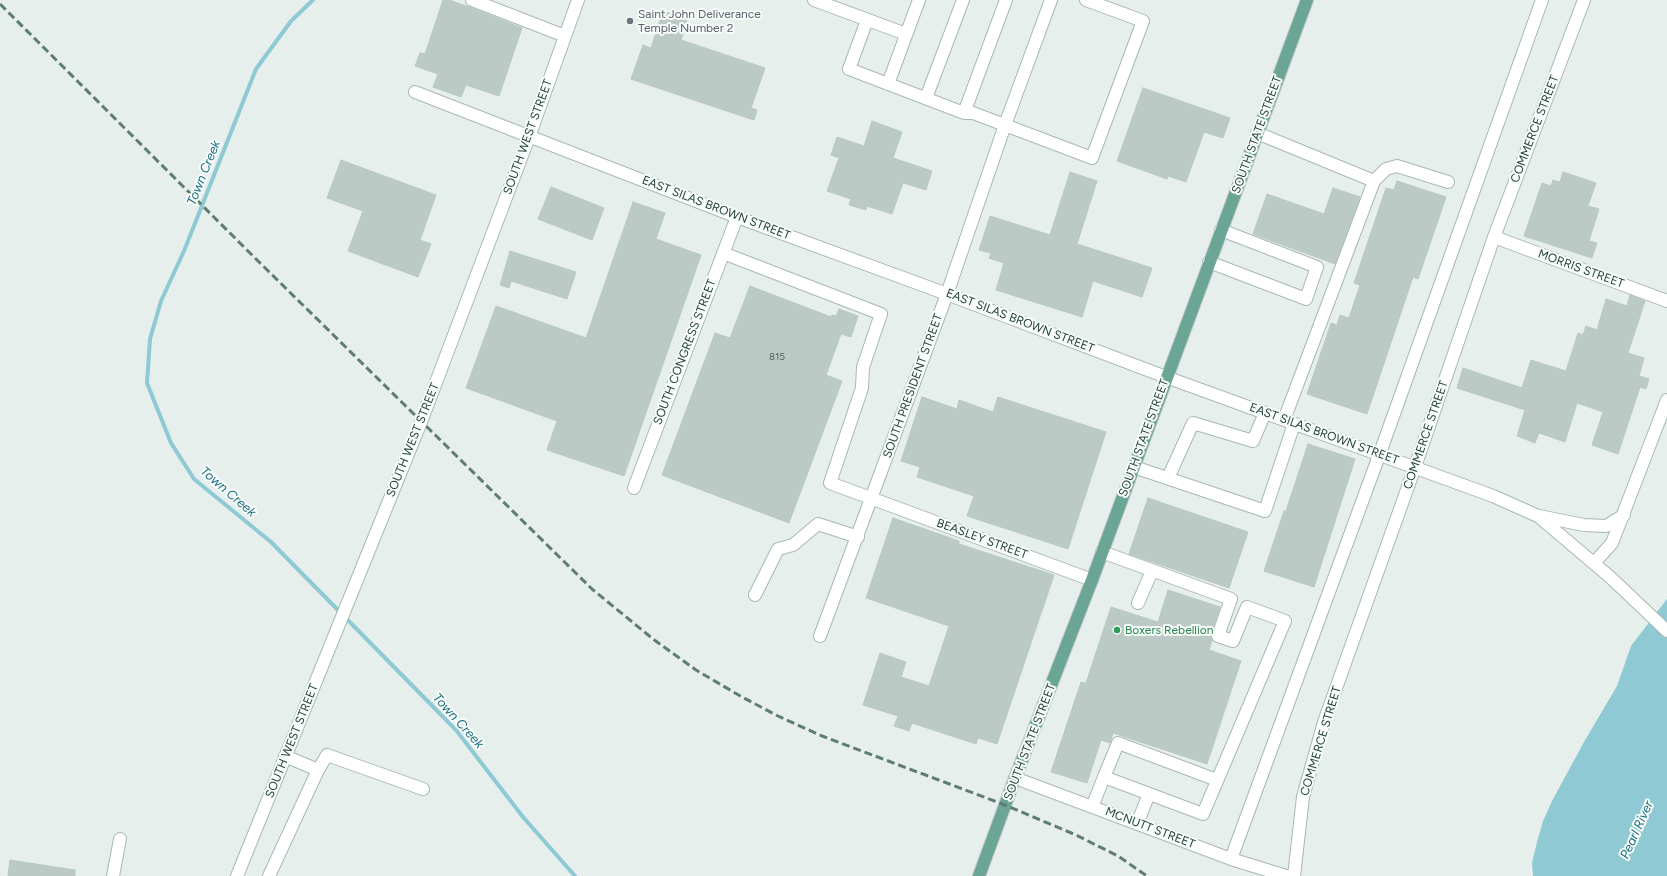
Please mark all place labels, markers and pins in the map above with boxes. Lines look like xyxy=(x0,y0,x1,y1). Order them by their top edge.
place label: Saint John Deliverance Temple Number 2 xyxy=(638,7,761,35)
marker: Saint John Deliverance Temple Number 2 xyxy=(625,16,635,26)
place label: Boxers Rebellion xyxy=(1125,623,1213,637)
marker: Boxers Rebellion xyxy=(1112,625,1122,635)

